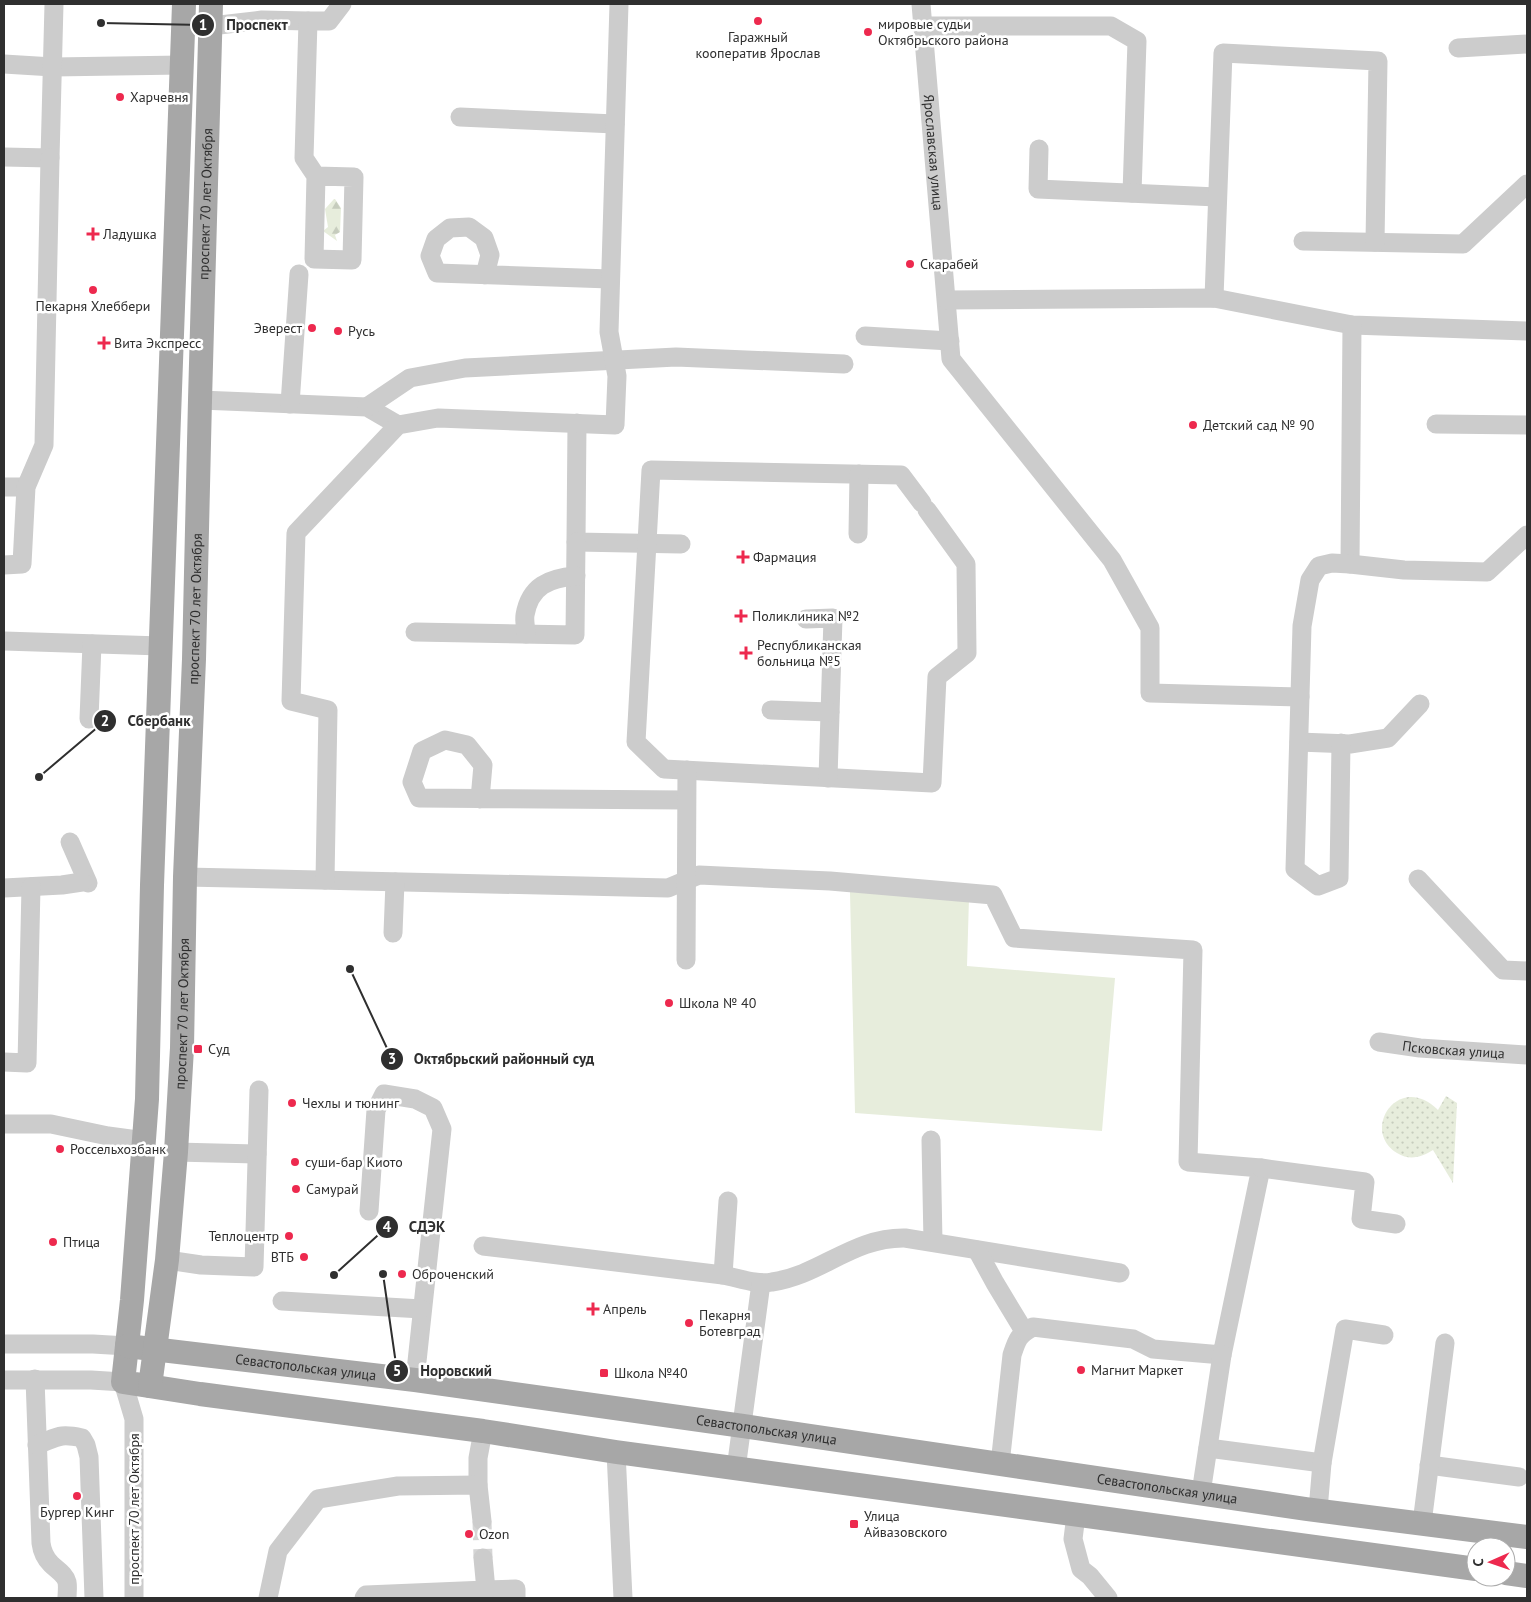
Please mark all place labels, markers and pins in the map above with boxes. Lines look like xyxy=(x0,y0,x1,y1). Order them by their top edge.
callout: Проспект xyxy=(191,10,297,40)
marker: Гаражный кооператив Ярослав xyxy=(752,15,764,27)
place label: мировые судьи Октябрьского района xyxy=(878,15,1009,49)
marker: мировые судьи Октябрьского района xyxy=(862,26,874,38)
place label: Гаражный кооператив Ярослав xyxy=(696,28,820,62)
place label: Харчевня xyxy=(130,88,188,106)
marker: Харчевня xyxy=(114,91,126,103)
place label: Ладушка xyxy=(102,225,157,243)
marker: Ладушка xyxy=(87,228,99,240)
place label: Скарабей xyxy=(920,255,978,273)
marker: Скарабей xyxy=(904,258,916,270)
marker: Пекарня Хлеббери xyxy=(87,284,99,296)
place label: Пекарня Хлеббери xyxy=(36,297,150,315)
place label: Эверест xyxy=(254,319,302,337)
marker: Эверест xyxy=(306,322,318,334)
place label: Русь xyxy=(348,322,376,340)
marker: Русь xyxy=(332,325,344,337)
place label: Вита Экспресс xyxy=(114,334,201,352)
marker: Вита Экспресс xyxy=(98,337,110,349)
place label: Детский сад № 90 xyxy=(1203,416,1315,434)
marker: Детский сад № 90 xyxy=(1187,419,1199,431)
place label: Фармация xyxy=(753,548,816,566)
marker: Фармация xyxy=(737,551,749,563)
place label: Поликлиника №2 xyxy=(752,607,860,625)
marker: Поликлиника №2 xyxy=(734,609,748,623)
place label: Республиканская больница №5 xyxy=(757,636,862,670)
marker: Республиканская больница №5 xyxy=(739,646,753,660)
callout: Сбербанк xyxy=(93,706,201,736)
place label: Школа № 40 xyxy=(679,994,757,1012)
marker: Школа № 40 xyxy=(663,997,675,1009)
place label: Суд xyxy=(208,1040,230,1058)
marker: Суд xyxy=(192,1043,204,1055)
callout: Октябрьский районный суд xyxy=(379,1044,605,1074)
place label: Чехлы и тюнинг xyxy=(302,1094,400,1112)
marker: Чехлы и тюнинг xyxy=(286,1097,298,1109)
place label: Россельхозбанк xyxy=(70,1140,166,1158)
marker: Россельхозбанк xyxy=(54,1143,66,1155)
place label: суши-бар Киото xyxy=(305,1153,403,1171)
marker: суши-бар Киото xyxy=(289,1156,301,1168)
place label: Самурай xyxy=(306,1180,359,1198)
marker: Самурай xyxy=(290,1183,302,1195)
callout: СДЭК xyxy=(374,1212,456,1242)
place label: Теплоцентр xyxy=(208,1227,279,1245)
marker: Теплоцентр xyxy=(283,1230,295,1242)
place label: Птица xyxy=(63,1233,100,1251)
marker: Птица xyxy=(47,1236,59,1248)
place label: ВТБ xyxy=(271,1248,294,1266)
marker: ВТБ xyxy=(298,1251,310,1263)
place label: Оброченский xyxy=(412,1265,494,1283)
marker: Оброченский xyxy=(396,1268,408,1280)
place label: Апрель xyxy=(603,1300,647,1318)
marker: Апрель xyxy=(587,1303,599,1315)
place label: Пекарня Ботевград xyxy=(699,1306,761,1340)
marker: Пекарня Ботевград xyxy=(683,1317,695,1329)
callout: Норовский xyxy=(385,1356,502,1386)
place label: Магнит Маркет xyxy=(1091,1361,1184,1379)
place label: Школа №40 xyxy=(614,1364,688,1382)
marker: Магнит Маркет xyxy=(1075,1364,1087,1376)
marker: Школа №40 xyxy=(598,1367,610,1379)
marker: Бургер Кинг xyxy=(71,1490,83,1502)
place label: Бургер Кинг xyxy=(40,1503,115,1521)
place label: Улица Айвазовского xyxy=(864,1507,947,1541)
marker: Улица Айвазовского xyxy=(848,1518,860,1530)
place label: Ozon xyxy=(479,1525,509,1543)
marker: Ozon xyxy=(463,1528,475,1540)

